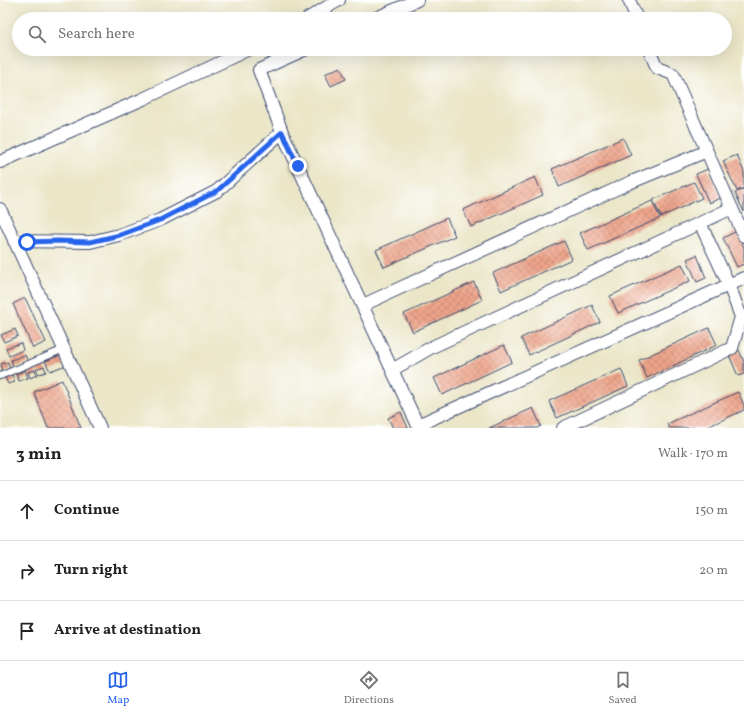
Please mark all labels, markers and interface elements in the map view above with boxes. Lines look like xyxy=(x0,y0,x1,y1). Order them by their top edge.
search box xyxy=(12,12,732,56)
icon: search xyxy=(26,23,48,45)
text: Search here xyxy=(58,24,135,45)
route end xyxy=(289,157,307,175)
route start xyxy=(18,233,36,251)
text: 3 min xyxy=(16,443,62,466)
text: Walk · 170 m xyxy=(658,445,728,463)
icon: ahead xyxy=(16,500,38,522)
text: Continue xyxy=(54,500,119,521)
text: 150 m xyxy=(695,502,728,520)
icon: right xyxy=(16,560,38,582)
text: Turn right xyxy=(54,560,128,581)
text: 20 m xyxy=(699,562,728,580)
icon: arrive xyxy=(16,620,38,642)
text: Arrive at destination xyxy=(54,620,201,641)
tab: Map xyxy=(107,669,129,708)
tab: Directions xyxy=(344,669,394,708)
tab: Saved xyxy=(608,669,637,708)

